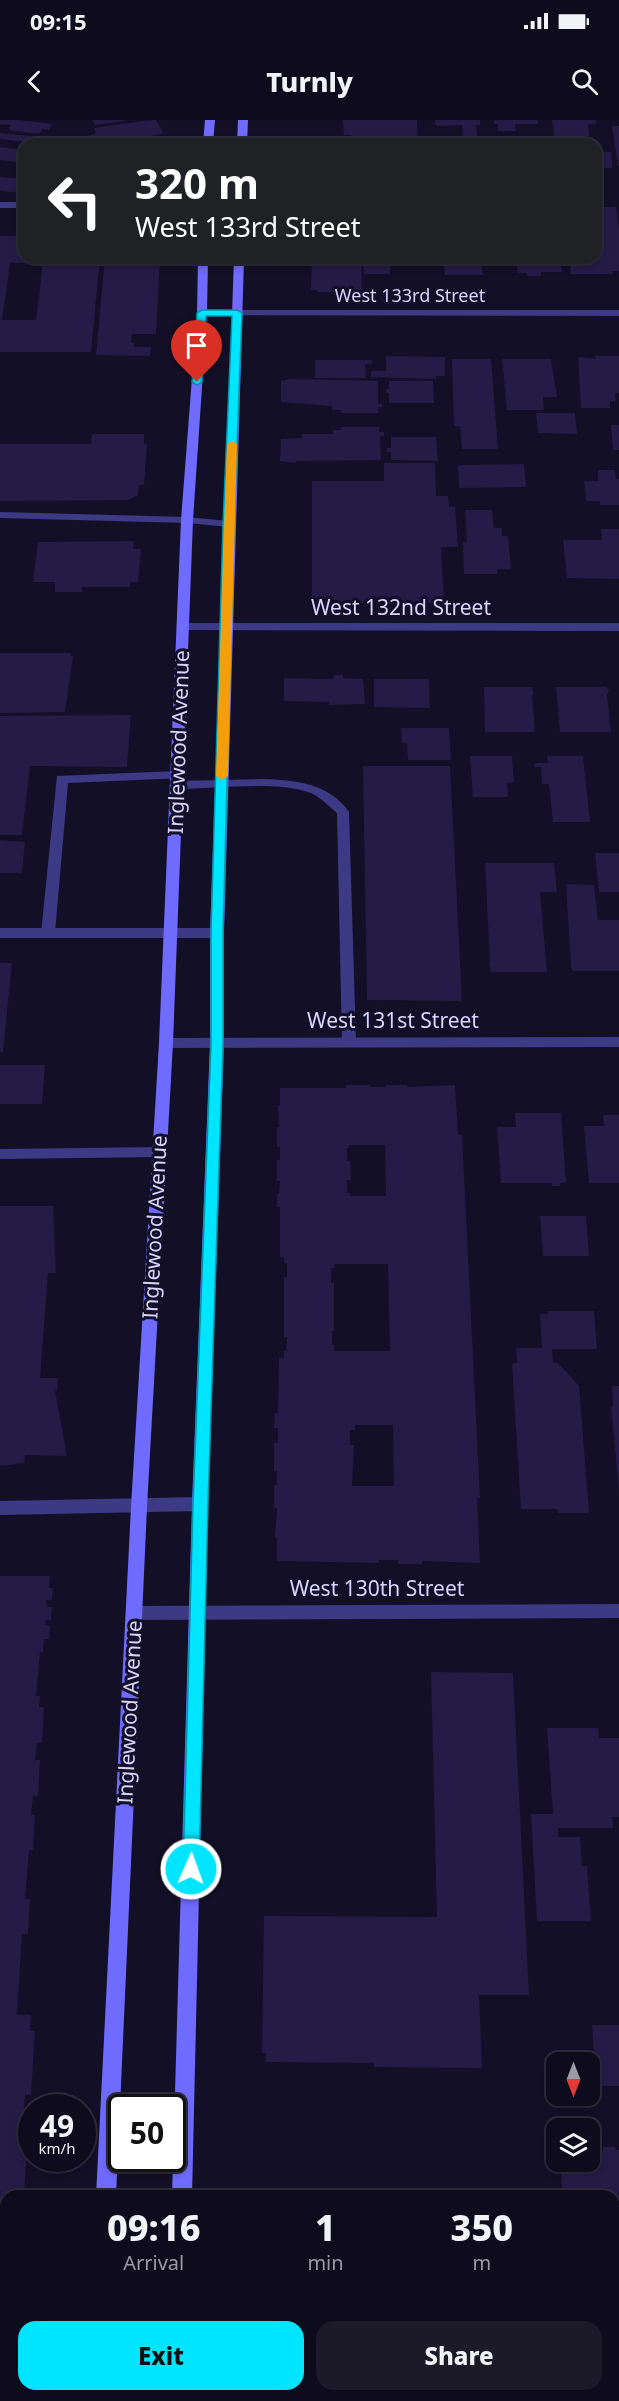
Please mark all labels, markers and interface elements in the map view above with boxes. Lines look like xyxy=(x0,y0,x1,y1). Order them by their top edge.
text: 09:15 xyxy=(30,6,87,36)
text: Turnly xyxy=(266,63,353,100)
icon: back xyxy=(18,65,51,98)
icon: search xyxy=(568,65,601,98)
text: 320 m xyxy=(135,154,259,211)
icon: left xyxy=(36,162,114,240)
text: West 133rd Street xyxy=(135,208,360,245)
street label: West 133rd Street xyxy=(335,283,486,307)
pin xyxy=(171,320,222,382)
icon: arrive xyxy=(180,329,213,362)
street label: West 132nd Street xyxy=(311,593,491,621)
street label: Inglewood Avenue xyxy=(161,650,195,834)
street label: West 131st Street xyxy=(307,1006,479,1034)
street label: Inglewood Avenue xyxy=(135,1134,173,1319)
street label: West 130th Street xyxy=(290,1574,465,1602)
street label: Inglewood Avenue xyxy=(110,1619,148,1804)
position arrow xyxy=(159,1837,223,1901)
north arrow xyxy=(546,2052,600,2106)
map controls xyxy=(546,2052,600,2172)
speed limit sign: 50 xyxy=(108,2094,186,2172)
text: 49 xyxy=(40,2105,74,2146)
button: layers xyxy=(546,2118,600,2172)
text: km/h xyxy=(39,2138,75,2158)
text: 09:16 xyxy=(107,2203,200,2252)
text: 1 xyxy=(315,2203,336,2252)
text: 350 xyxy=(451,2203,513,2252)
text: Arrival xyxy=(123,2249,184,2276)
text: min xyxy=(307,2249,344,2276)
text: m xyxy=(472,2249,491,2276)
button: Exit xyxy=(18,2321,304,2390)
button: Share xyxy=(316,2321,602,2390)

